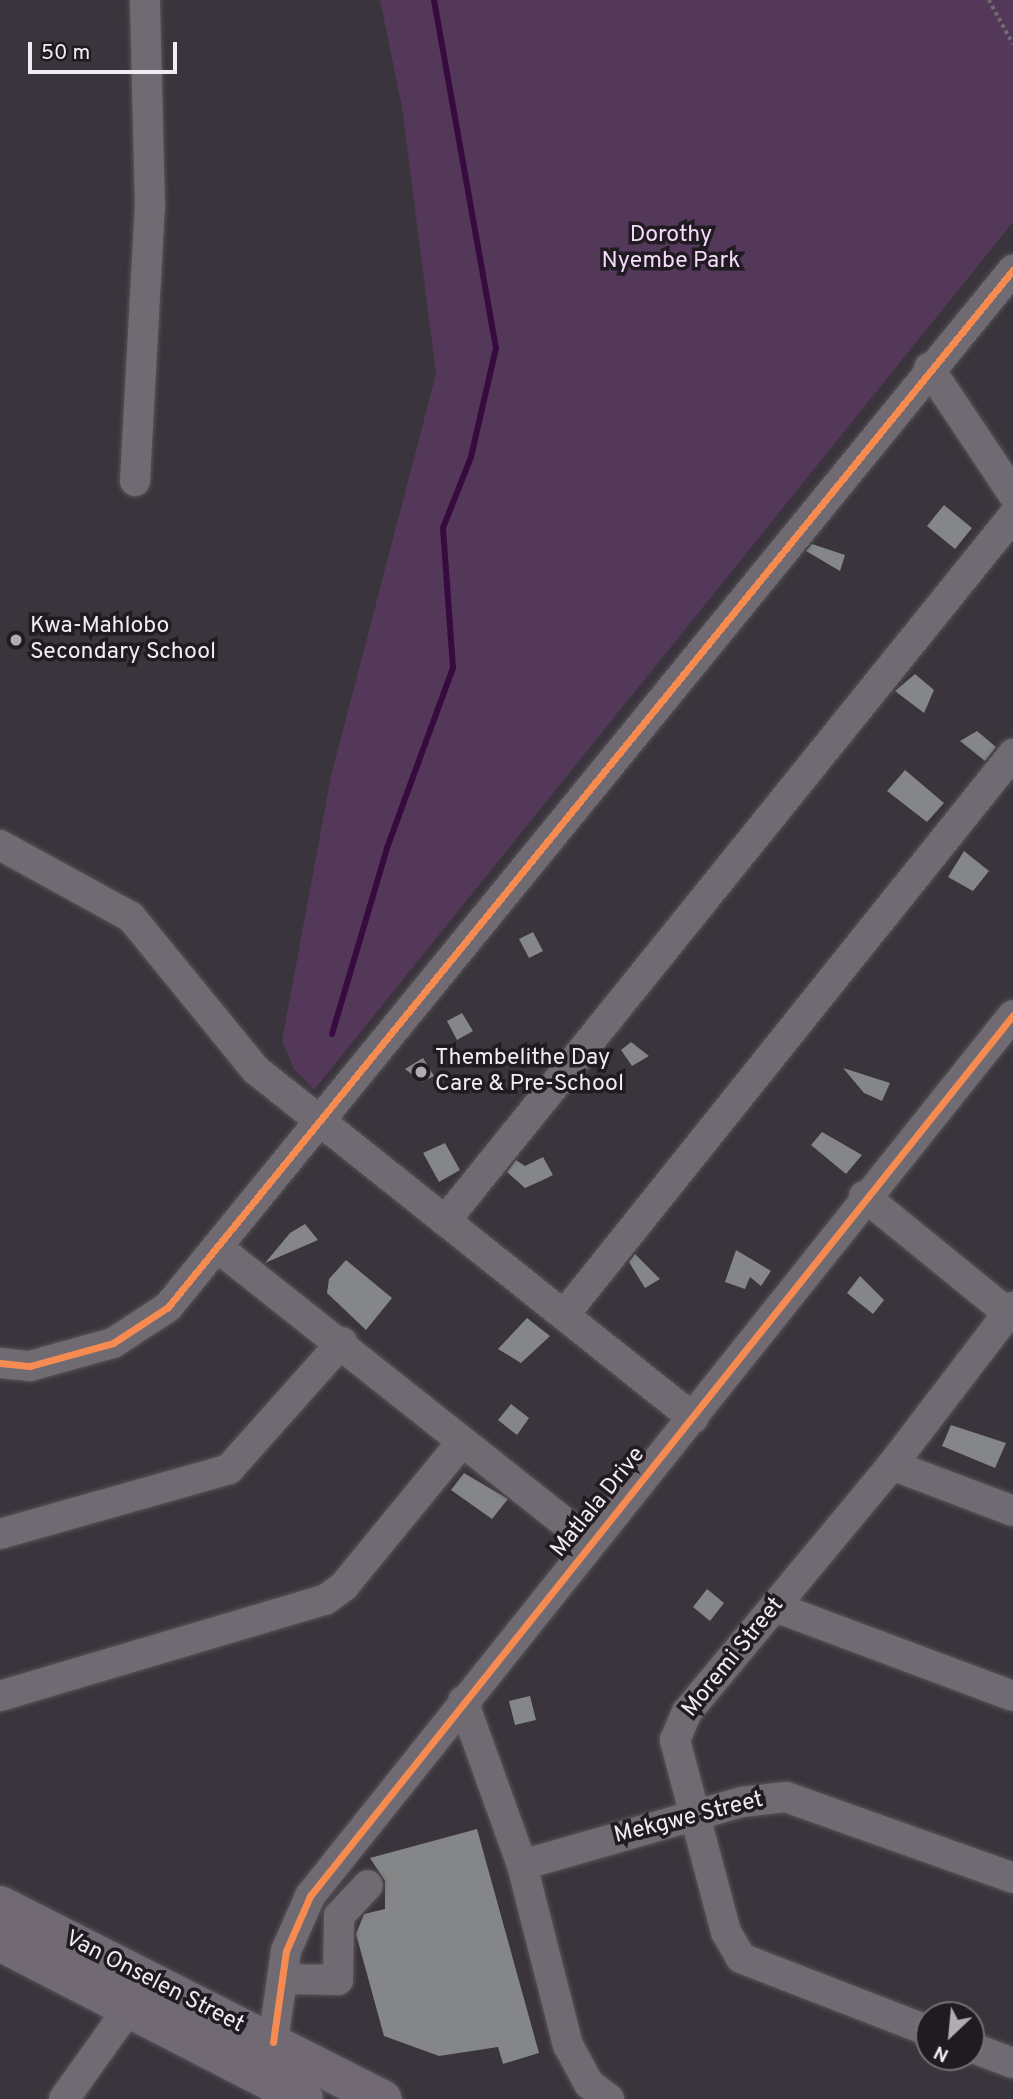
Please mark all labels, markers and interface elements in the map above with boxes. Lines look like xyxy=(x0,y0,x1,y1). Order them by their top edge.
scale bar xyxy=(32,28,180,72)
text: 50 m xyxy=(41,40,90,67)
park label: Dorothy Nyembe Park xyxy=(602,222,740,276)
place label: Kwa-Mahlobo Secondary School xyxy=(30,613,216,667)
marker: Kwa-Mahlobo Secondary School xyxy=(8,632,24,648)
place label: Thembelithe Day Care & Pre-School xyxy=(435,1045,624,1099)
marker: Thembelithe Day Care & Pre-School xyxy=(413,1064,429,1080)
street label: Matlala Drive xyxy=(546,1442,652,1564)
street label: Moremi Street xyxy=(677,1592,791,1724)
street label: Mekgwe Street xyxy=(612,1787,766,1851)
street label: Van Onselen Street xyxy=(60,1926,248,2040)
north arrow xyxy=(915,2001,985,2071)
text: N xyxy=(930,2039,953,2067)

